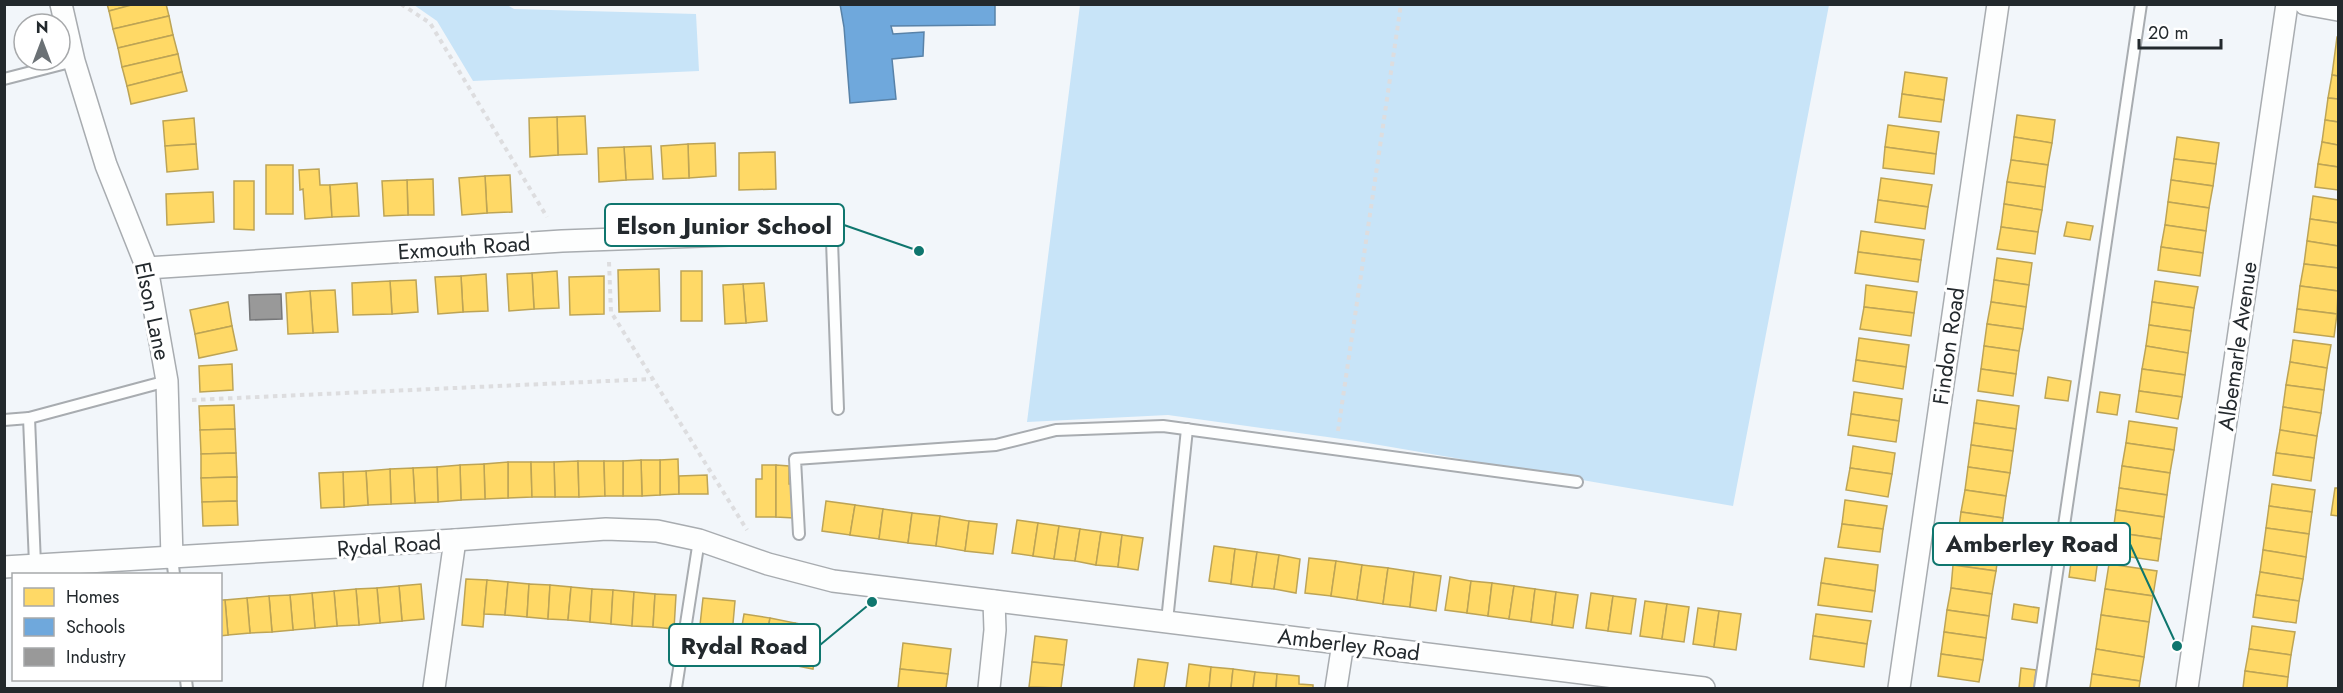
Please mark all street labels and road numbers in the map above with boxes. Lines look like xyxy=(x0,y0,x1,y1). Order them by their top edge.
street label: Exmouth Road xyxy=(397,226,531,268)
street label: Elson Lane xyxy=(127,259,179,363)
street label: Albemarle Avenue xyxy=(2209,259,2265,433)
street label: Findon Road xyxy=(1924,285,1972,407)
street label: Rydal Road xyxy=(336,525,442,565)
street label: Amberley Road xyxy=(1276,619,1422,669)

